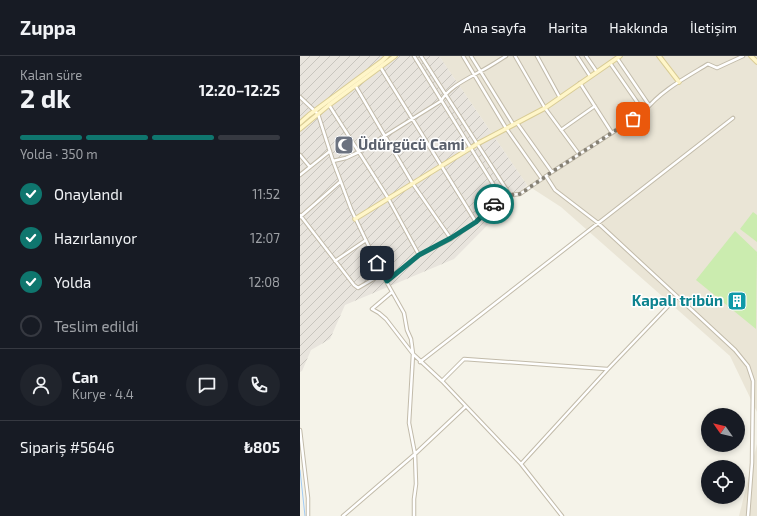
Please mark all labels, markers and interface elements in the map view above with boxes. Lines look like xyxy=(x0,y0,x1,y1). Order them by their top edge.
text: Zuppa xyxy=(20,16,76,39)
text: Ana sayfa xyxy=(463,19,526,36)
text: Harita xyxy=(548,19,587,36)
text: Hakkında xyxy=(609,19,668,36)
text: İletişim xyxy=(690,19,737,36)
text: Kalan süre xyxy=(20,67,82,83)
text: 12:20–12:25 xyxy=(199,81,280,99)
text: 2 dk xyxy=(20,82,71,113)
pin xyxy=(616,102,650,136)
icon: bag xyxy=(622,108,644,130)
mosque icon: Üdürgücü Cami xyxy=(333,134,355,156)
place label: Üdürgücü Cami xyxy=(358,135,465,153)
text: Yolda · 350 m xyxy=(20,146,98,162)
icon: check xyxy=(20,183,42,205)
courier xyxy=(474,184,514,224)
text: Onaylandı xyxy=(54,185,123,203)
text: 11:52 xyxy=(252,186,280,202)
icon: car xyxy=(483,193,505,215)
icon: check xyxy=(20,227,42,249)
text: Hazırlanıyor xyxy=(54,229,137,247)
text: 12:07 xyxy=(250,230,280,246)
pin xyxy=(360,246,394,280)
icon: home xyxy=(366,252,388,274)
icon: check xyxy=(20,271,42,293)
text: Yolda xyxy=(54,273,91,291)
text: 12:08 xyxy=(249,274,280,290)
building icon: Kapalı tribün xyxy=(726,290,748,312)
place label: Kapalı tribün xyxy=(632,291,723,309)
text: Teslim edildi xyxy=(54,317,139,335)
button: person xyxy=(20,364,62,406)
button: chat xyxy=(186,364,228,406)
button: phone xyxy=(238,364,280,406)
text: Can xyxy=(72,368,98,386)
text: Kurye · 4.4 xyxy=(72,386,134,402)
north arrow xyxy=(701,408,745,452)
map controls xyxy=(701,408,745,504)
text: Sipariş #5646 xyxy=(20,438,115,456)
text: ₺805 xyxy=(244,438,280,456)
button: locate xyxy=(701,460,745,504)

